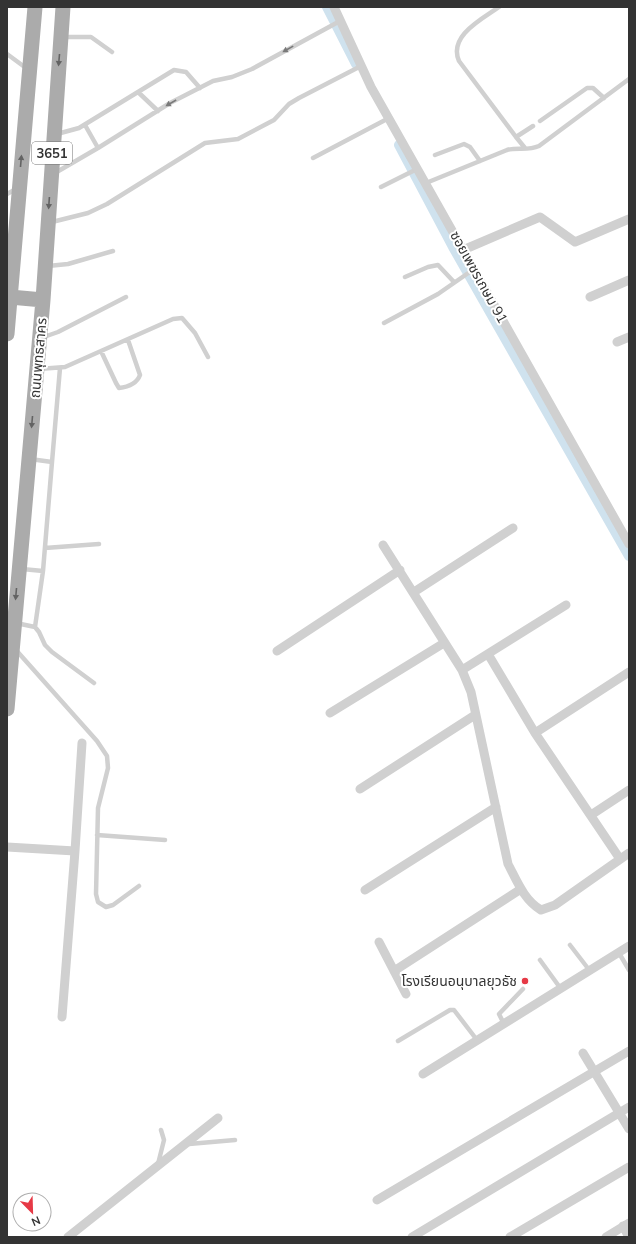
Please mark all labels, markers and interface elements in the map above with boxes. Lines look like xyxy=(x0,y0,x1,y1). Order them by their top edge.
one-way arrow xyxy=(282,46,294,52)
one-way arrow xyxy=(55,54,62,66)
one-way arrow xyxy=(165,100,177,107)
road number: 3651 xyxy=(32,142,72,164)
one-way arrow xyxy=(18,155,25,167)
one-way arrow xyxy=(45,197,52,210)
street label: ซอยเพชรเกษม 91 xyxy=(446,228,512,326)
street label: ถนนพุทธสาคร xyxy=(26,317,50,399)
one-way arrow xyxy=(29,416,35,428)
one-way arrow xyxy=(13,588,19,600)
place label: โรงเรียนอนุบาลยุวธัช xyxy=(401,972,517,990)
marker: โรงเรียนอนุบาลยุวธัช xyxy=(520,976,530,986)
north arrow xyxy=(12,1192,52,1232)
text: N xyxy=(29,1213,42,1229)

